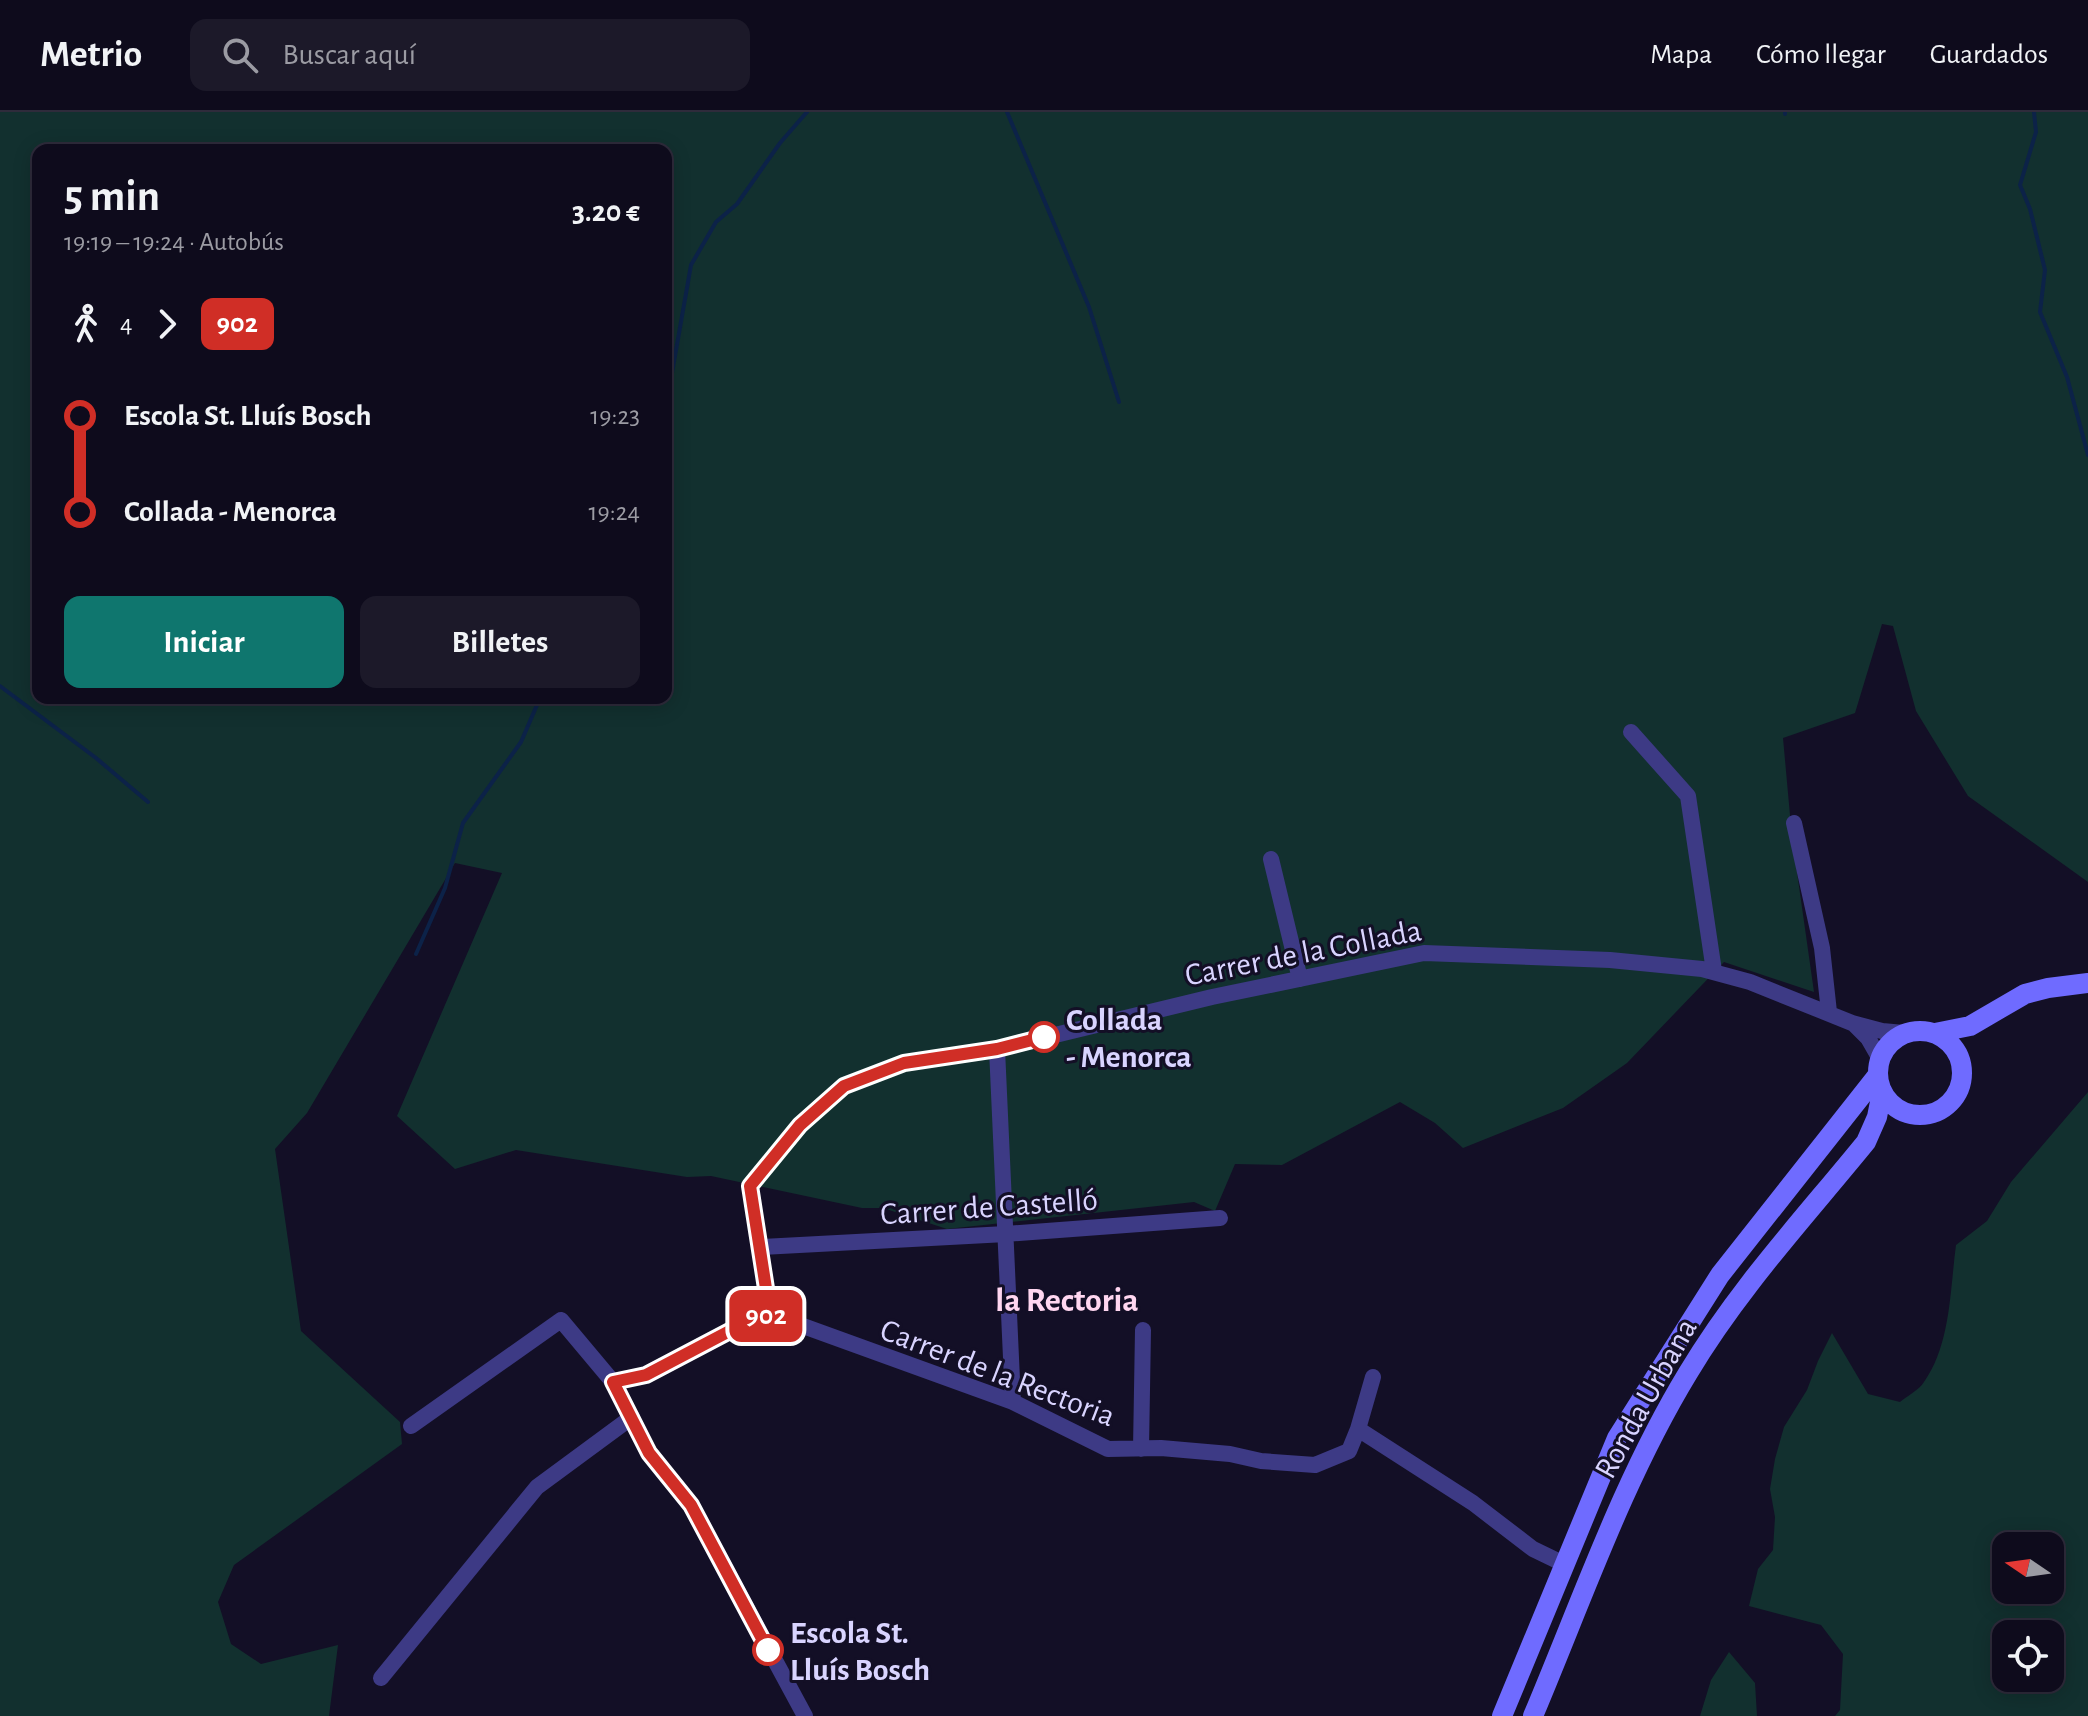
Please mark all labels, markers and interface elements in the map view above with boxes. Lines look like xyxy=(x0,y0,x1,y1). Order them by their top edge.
search box xyxy=(190,19,750,91)
icon: search xyxy=(218,33,262,77)
text: Metrio xyxy=(40,36,142,74)
text: Buscar aquí xyxy=(282,40,416,70)
text: Mapa xyxy=(1650,41,1712,69)
text: Cómo llegar xyxy=(1756,41,1886,69)
text: Guardados xyxy=(1930,41,2048,69)
text: 5 min xyxy=(64,175,160,219)
text: 3.20 € xyxy=(572,197,640,227)
text: 19:19 – 19:24 · Autobús xyxy=(64,229,284,255)
icon: walk xyxy=(64,302,108,346)
icon: forward xyxy=(145,302,189,346)
text: 902 xyxy=(217,310,258,338)
text: 4 xyxy=(120,311,133,337)
text: Escola St. Lluís Bosch xyxy=(124,401,371,431)
text: 19:23 xyxy=(590,403,640,429)
text: Collada - Menorca xyxy=(124,497,337,527)
text: 19:24 xyxy=(589,499,640,525)
button: Iniciar xyxy=(64,596,344,688)
button: Billetes xyxy=(360,596,640,688)
street label: Carrer de la Collada xyxy=(1182,914,1424,992)
place label: Collada - Menorca xyxy=(1066,1004,1192,1073)
marker: Collada - Menorca xyxy=(1029,1022,1059,1052)
street label: Carrer de Castelló xyxy=(879,1183,1099,1231)
district label: la Rectoria xyxy=(995,1284,1139,1318)
line badge: 902 xyxy=(720,1290,812,1342)
text: 902 xyxy=(745,1302,787,1330)
street label: Carrer de la Rectoria xyxy=(876,1313,1119,1432)
street label: Ronda Urbana xyxy=(1589,1313,1703,1484)
north arrow xyxy=(1992,1532,2064,1604)
map controls xyxy=(1992,1532,2064,1692)
place label: Escola St. Lluís Bosch xyxy=(790,1617,930,1686)
button: locate xyxy=(1992,1620,2064,1692)
marker: Escola St. Lluís Bosch xyxy=(753,1635,783,1665)

